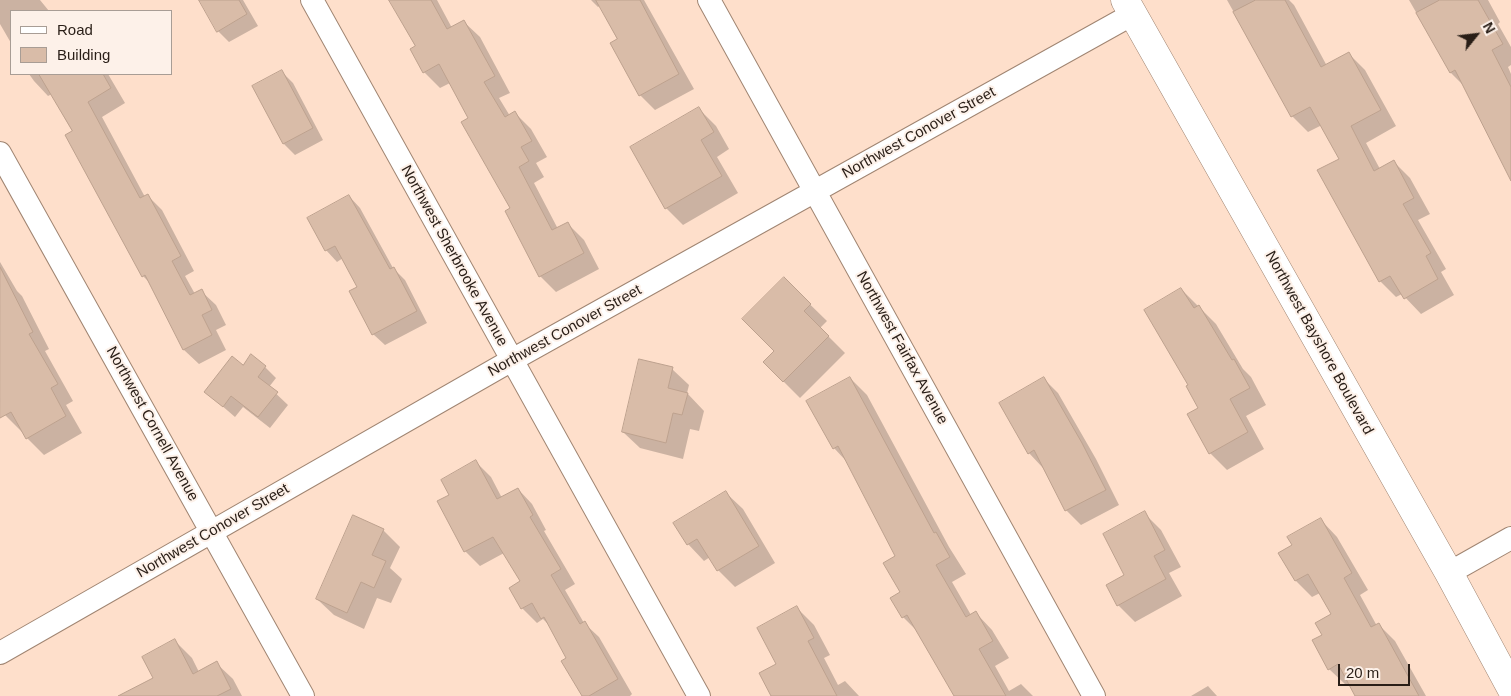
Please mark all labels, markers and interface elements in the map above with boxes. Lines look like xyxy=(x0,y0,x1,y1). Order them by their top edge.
legend xyxy=(10,10,172,75)
north arrow xyxy=(1451,10,1501,60)
text: N xyxy=(1480,19,1499,36)
text: Road xyxy=(57,21,93,38)
text: Building xyxy=(57,46,110,63)
street label: Northwest Conover Street xyxy=(839,83,999,183)
street label: Northwest Sherbrooke Avenue xyxy=(397,162,511,350)
street label: Northwest Bayshore Boulevard xyxy=(1261,248,1377,438)
street label: Northwest Fairfax Avenue xyxy=(852,268,952,428)
street label: Northwest Conover Street xyxy=(485,281,645,381)
street label: Northwest Cornell Avenue xyxy=(102,344,202,504)
street label: Northwest Conover Street xyxy=(134,480,292,582)
scale bar xyxy=(1341,654,1414,686)
text: 20 m xyxy=(1346,664,1379,681)

